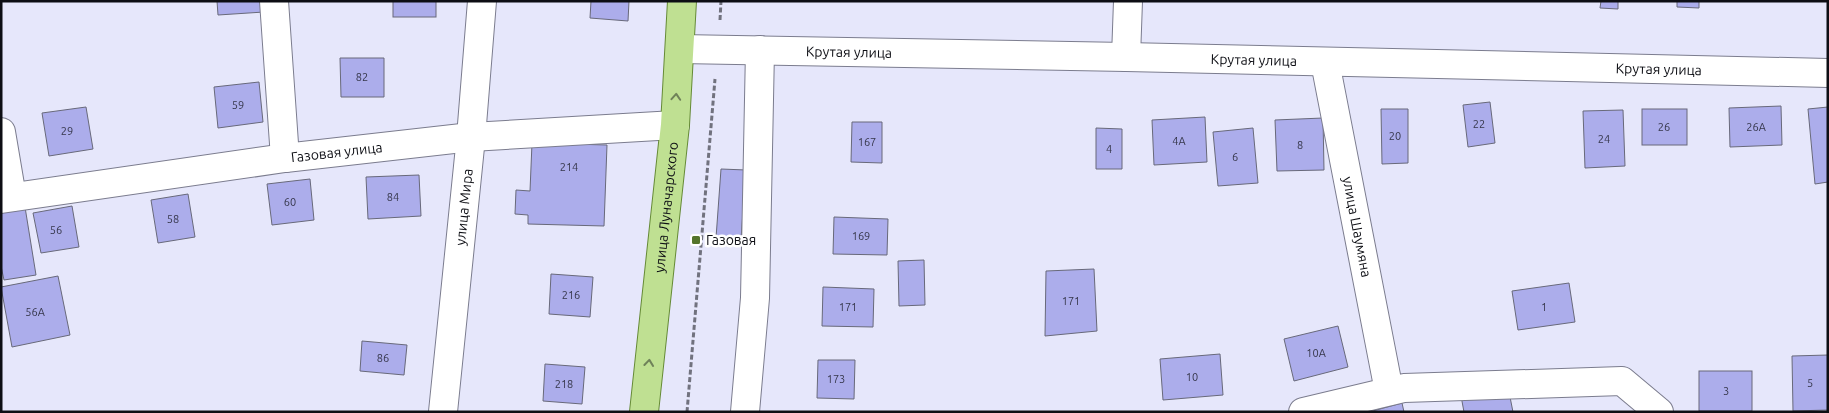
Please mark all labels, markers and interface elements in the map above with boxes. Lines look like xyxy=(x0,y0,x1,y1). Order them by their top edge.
street label: Крутая улица xyxy=(806,43,892,61)
street label: Крутая улица xyxy=(1211,51,1297,69)
street label: Крутая улица xyxy=(1615,60,1702,78)
house number: 82 xyxy=(356,71,368,83)
one-way arrow xyxy=(671,93,682,101)
house number: 59 xyxy=(232,99,244,111)
house number: 22 xyxy=(1473,118,1485,130)
house number: 26 xyxy=(1658,121,1670,133)
house number: 26А xyxy=(1746,121,1767,133)
house number: 29 xyxy=(61,125,73,137)
house number: 20 xyxy=(1389,130,1401,142)
house number: 24 xyxy=(1598,133,1610,145)
house number: 4А xyxy=(1172,135,1187,147)
house number: 167 xyxy=(858,136,876,148)
street label: Газовая улица xyxy=(290,139,383,165)
house number: 8 xyxy=(1297,139,1303,151)
street label: улица Луначарского xyxy=(651,141,681,274)
house number: 4 xyxy=(1106,143,1112,155)
house number: 6 xyxy=(1232,151,1238,163)
house number: 214 xyxy=(560,161,578,173)
street label: улица Мира xyxy=(452,168,476,246)
street label: улица Шаумяна xyxy=(1339,175,1375,279)
house number: 84 xyxy=(387,191,399,203)
house number: 60 xyxy=(284,196,296,208)
house number: 58 xyxy=(167,213,179,225)
house number: 56 xyxy=(50,224,62,236)
house number: 169 xyxy=(852,230,870,242)
place label: Газовая xyxy=(706,232,756,248)
marker: Газовая xyxy=(690,234,702,246)
house number: 216 xyxy=(562,289,580,301)
house number: 171 xyxy=(1062,295,1080,307)
house number: 171 xyxy=(839,301,857,313)
house number: 1 xyxy=(1541,301,1547,313)
house number: 56А xyxy=(25,306,46,318)
house number: 10А xyxy=(1306,347,1327,359)
house number: 86 xyxy=(377,352,389,364)
one-way arrow xyxy=(643,359,654,367)
house number: 10 xyxy=(1186,371,1198,383)
house number: 173 xyxy=(827,373,845,385)
house number: 5 xyxy=(1807,377,1813,389)
house number: 218 xyxy=(555,378,573,390)
house number: 3 xyxy=(1723,385,1729,397)

